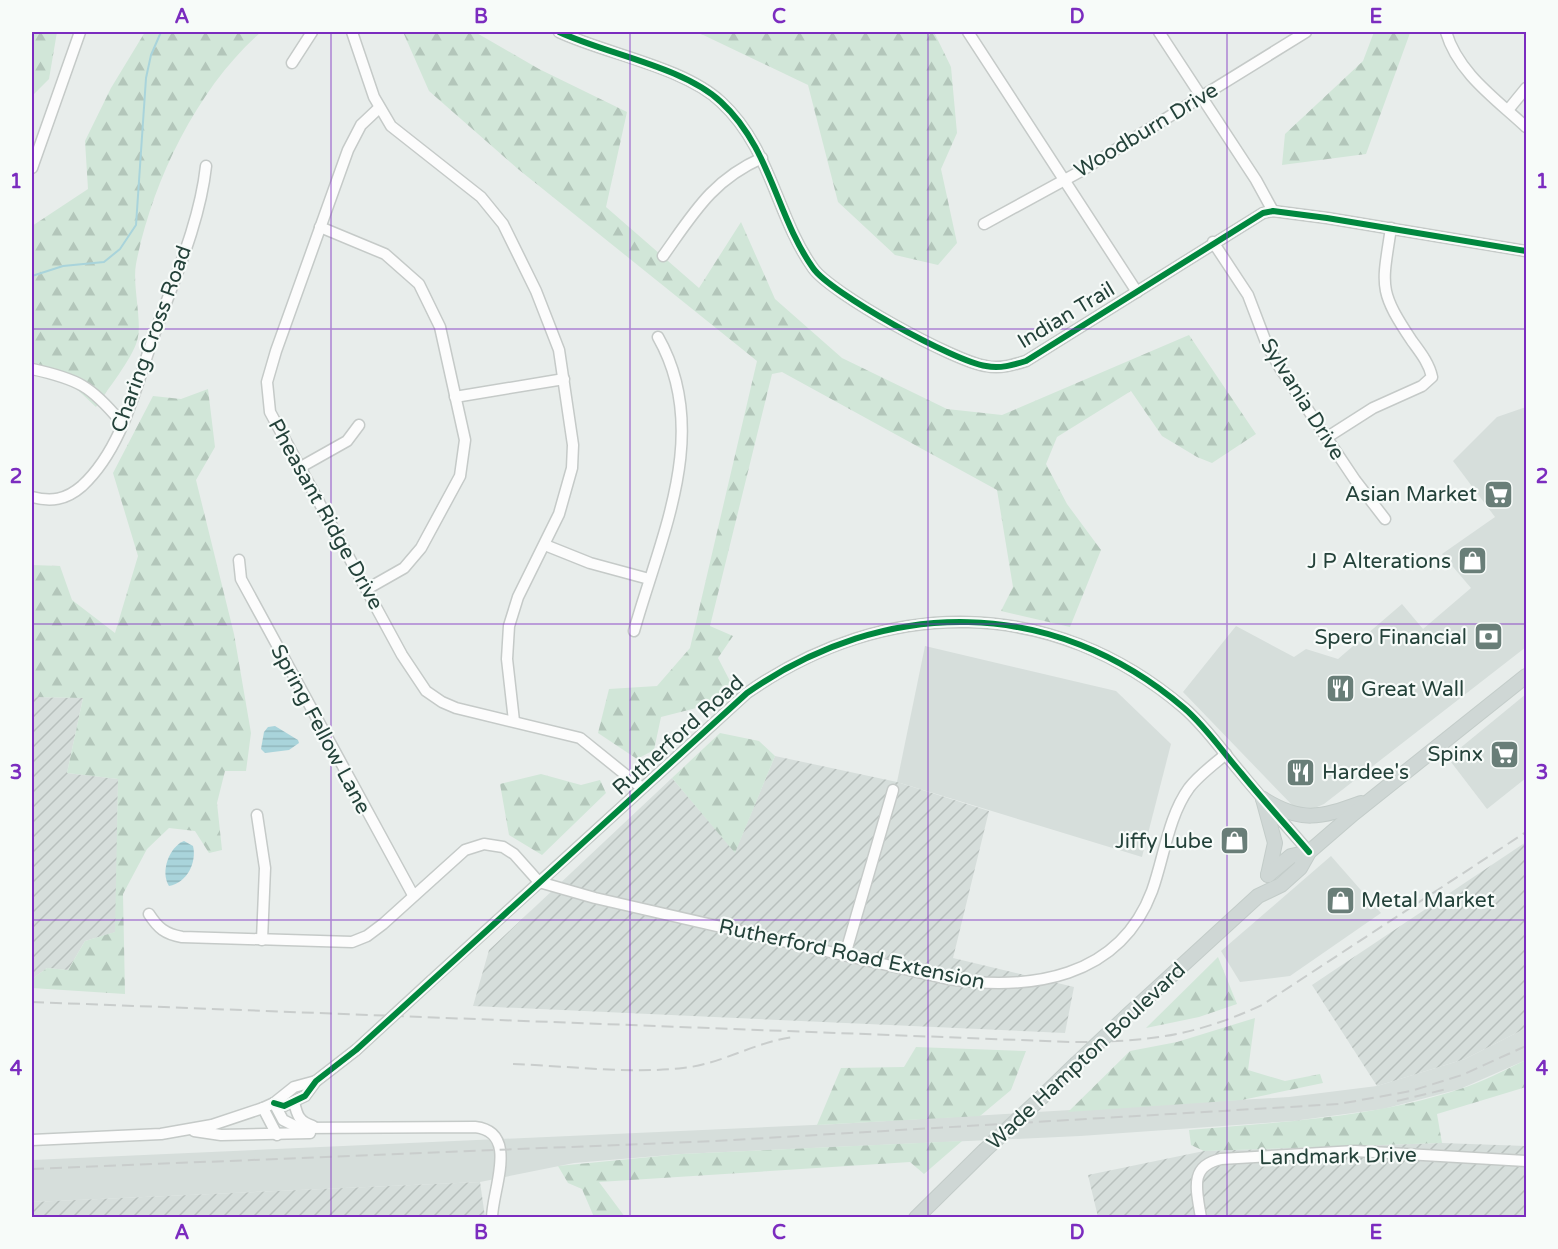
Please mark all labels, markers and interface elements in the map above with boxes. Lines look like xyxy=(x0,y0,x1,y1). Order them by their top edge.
text: A xyxy=(175,5,190,29)
text: B xyxy=(474,5,488,29)
text: C xyxy=(772,5,786,29)
text: D xyxy=(1069,5,1085,29)
text: E xyxy=(1370,5,1383,29)
street label: Woodburn Drive xyxy=(1070,78,1223,183)
text: 1 xyxy=(10,170,22,194)
text: 1 xyxy=(1536,170,1548,194)
street label: Charing Cross Road xyxy=(106,242,197,436)
street label: Indian Trail xyxy=(1013,277,1119,354)
street label: Sylvania Drive xyxy=(1255,334,1350,465)
street label: Pheasant Ridge Drive xyxy=(263,415,388,614)
text: 2 xyxy=(10,465,22,489)
text: 2 xyxy=(1536,465,1548,489)
supermarket icon: Asian Market xyxy=(1482,478,1514,510)
place label: Asian Market xyxy=(1345,482,1477,507)
shop icon: J P Alterations xyxy=(1456,545,1488,577)
place label: J P Alterations xyxy=(1307,549,1451,574)
bank icon: Spero Financial xyxy=(1472,621,1504,653)
place label: Spero Financial xyxy=(1315,625,1467,650)
street label: Spring Fellow Lane xyxy=(265,640,376,818)
street label: Rutherford Road xyxy=(608,670,749,801)
restaurant icon: Great Wall xyxy=(1324,673,1356,705)
place label: Great Wall xyxy=(1361,677,1464,702)
supermarket icon: Spinx xyxy=(1488,738,1520,770)
place label: Spinx xyxy=(1428,742,1483,767)
restaurant icon: Hardee's xyxy=(1285,756,1317,788)
place label: Hardee's xyxy=(1322,760,1409,785)
text: 3 xyxy=(10,761,22,785)
text: 3 xyxy=(1536,761,1548,785)
shop icon: Jiffy Lube xyxy=(1218,825,1250,857)
place label: Jiffy Lube xyxy=(1115,829,1213,854)
shop icon: Metal Market xyxy=(1324,884,1356,916)
place label: Metal Market xyxy=(1361,888,1495,913)
street label: Rutherford Road Extension xyxy=(717,914,987,995)
street label: Wade Hampton Boulevard xyxy=(982,958,1191,1155)
text: 4 xyxy=(10,1057,23,1081)
text: 4 xyxy=(1536,1057,1549,1081)
street label: Landmark Drive xyxy=(1259,1143,1417,1170)
text: A xyxy=(175,1221,190,1245)
text: B xyxy=(474,1221,488,1245)
text: C xyxy=(772,1221,786,1245)
text: D xyxy=(1069,1221,1085,1245)
text: E xyxy=(1370,1221,1383,1245)

